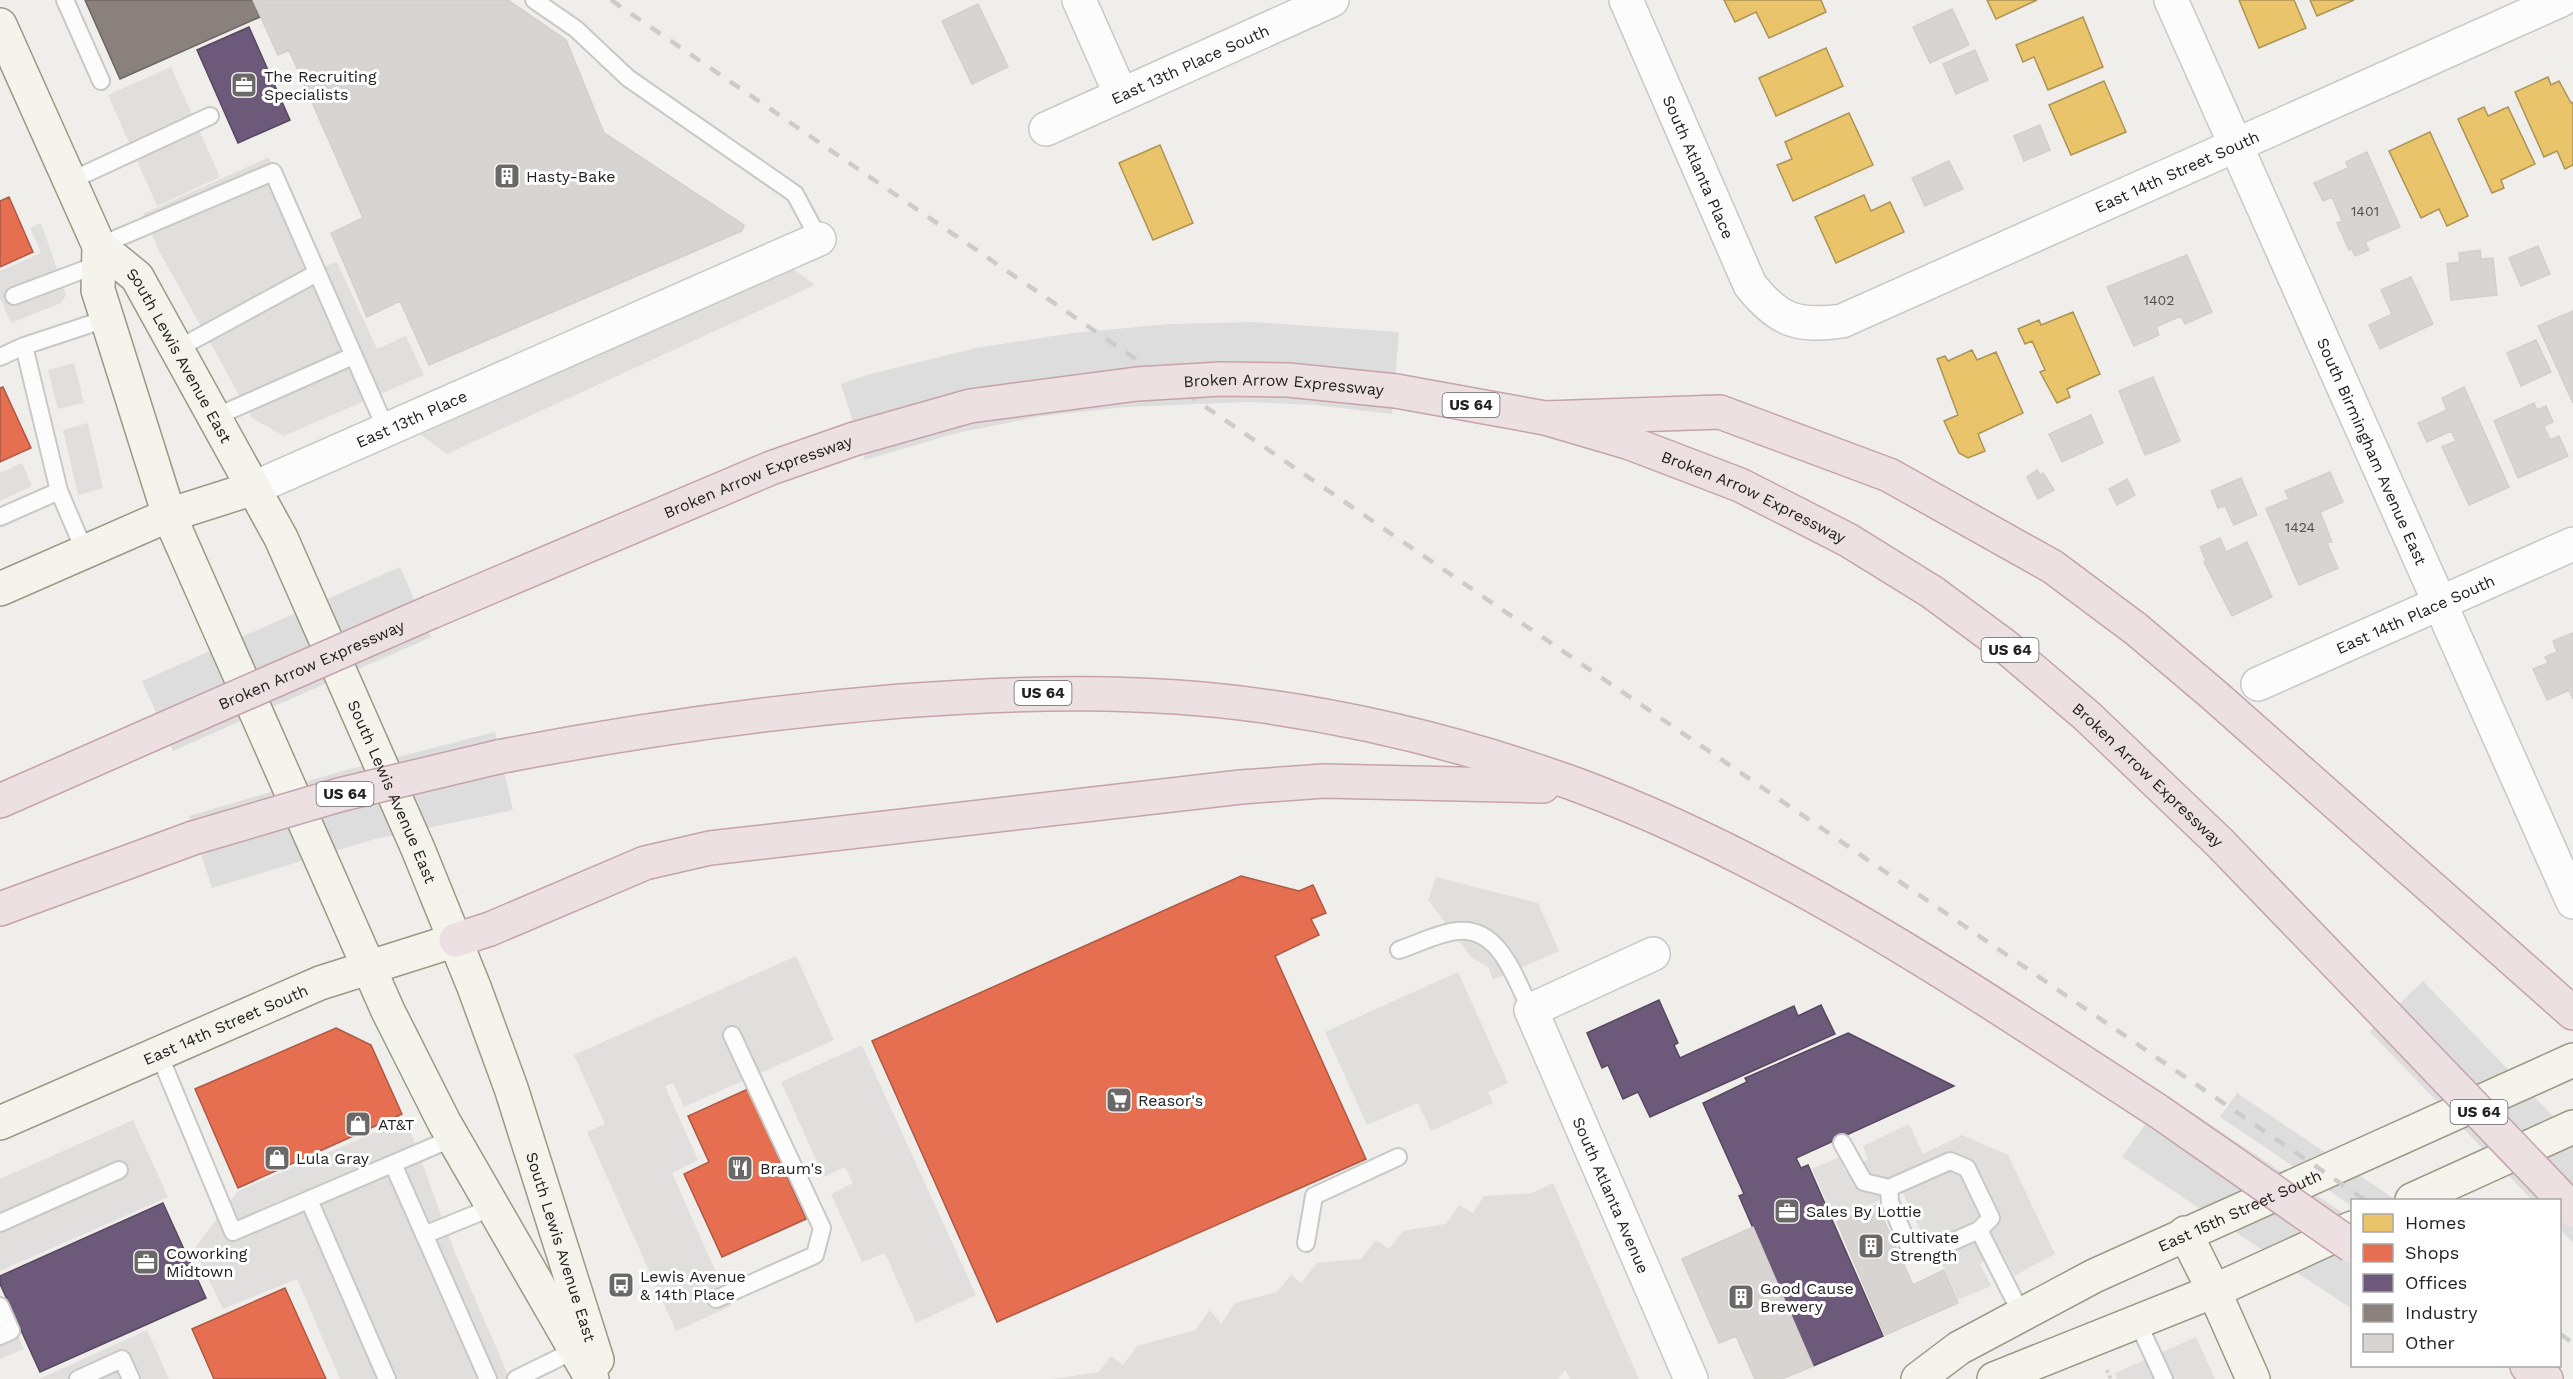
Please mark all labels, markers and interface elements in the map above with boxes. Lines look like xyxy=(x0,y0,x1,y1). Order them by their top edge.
street label: East 13th Place South xyxy=(1108,20,1272,108)
place label: The Recruiting Specialists xyxy=(264,67,377,104)
office icon: The Recruiting Specialists xyxy=(229,70,259,100)
street label: South Atlanta Place xyxy=(1659,92,1738,242)
street label: East 14th Street South xyxy=(2092,127,2262,216)
building icon: Hasty-Bake xyxy=(492,161,522,191)
place label: Hasty-Bake xyxy=(526,167,615,186)
house number: 1401 xyxy=(2351,203,2379,219)
street label: South Lewis Avenue East xyxy=(123,263,236,446)
house number: 1402 xyxy=(2144,292,2174,308)
street label: South Birmingham Avenue East xyxy=(2313,335,2431,568)
street label: Broken Arrow Expressway xyxy=(1183,369,1386,399)
street label: East 13th Place xyxy=(353,386,470,451)
road number: US 64 xyxy=(1442,393,1500,417)
street label: Broken Arrow Expressway xyxy=(661,431,855,522)
street label: Broken Arrow Expressway xyxy=(1659,446,1850,547)
house number: 1424 xyxy=(2285,519,2315,535)
street label: East 14th Place South xyxy=(2333,571,2497,658)
street label: Broken Arrow Expressway xyxy=(215,615,408,713)
road number: US 64 xyxy=(1982,638,2038,662)
road number: US 64 xyxy=(1014,681,1072,705)
street label: South Lewis Avenue East xyxy=(344,697,440,886)
street label: Broken Arrow Expressway xyxy=(2069,698,2228,851)
road number: US 64 xyxy=(316,782,374,806)
street label: East 14th Street South xyxy=(140,980,311,1069)
supermarket icon: Reasor's xyxy=(1104,1085,1134,1115)
place label: Reasor's xyxy=(1138,1091,1203,1110)
road number: US 64 xyxy=(2450,1100,2508,1124)
shop icon: AT&T xyxy=(343,1109,373,1139)
street label: South Atlanta Avenue xyxy=(1569,1114,1654,1276)
place label: AT&T xyxy=(378,1115,415,1134)
shop icon: Lula Gray xyxy=(262,1143,292,1173)
place label: Lula Gray xyxy=(296,1149,370,1168)
street label: South Lewis Avenue East xyxy=(522,1150,600,1344)
restaurant icon: Braum's xyxy=(725,1153,755,1183)
place label: Braum's xyxy=(760,1159,823,1178)
street label: East 15th Street South xyxy=(2155,1165,2324,1255)
office icon: Sales By Lottie xyxy=(1772,1196,1802,1226)
legend xyxy=(2351,1199,2561,1367)
place label: Sales By Lottie xyxy=(1806,1202,1922,1221)
text: Homes xyxy=(2405,1212,2466,1233)
place label: Cultivate Strength xyxy=(1890,1228,1959,1265)
building icon: Cultivate Strength xyxy=(1856,1231,1886,1261)
text: Shops xyxy=(2405,1242,2459,1263)
place label: Coworking Midtown xyxy=(166,1244,248,1281)
office icon: Coworking Midtown xyxy=(131,1247,161,1277)
place label: Lewis Avenue & 14th Place xyxy=(640,1267,746,1304)
bus stop icon: Lewis Avenue & 14th Place xyxy=(606,1270,636,1300)
text: Offices xyxy=(2405,1272,2467,1293)
place label: Good Cause Brewery xyxy=(1760,1279,1854,1316)
building icon: Good Cause Brewery xyxy=(1726,1282,1756,1312)
text: Industry xyxy=(2405,1302,2478,1323)
text: Other xyxy=(2405,1332,2455,1353)

